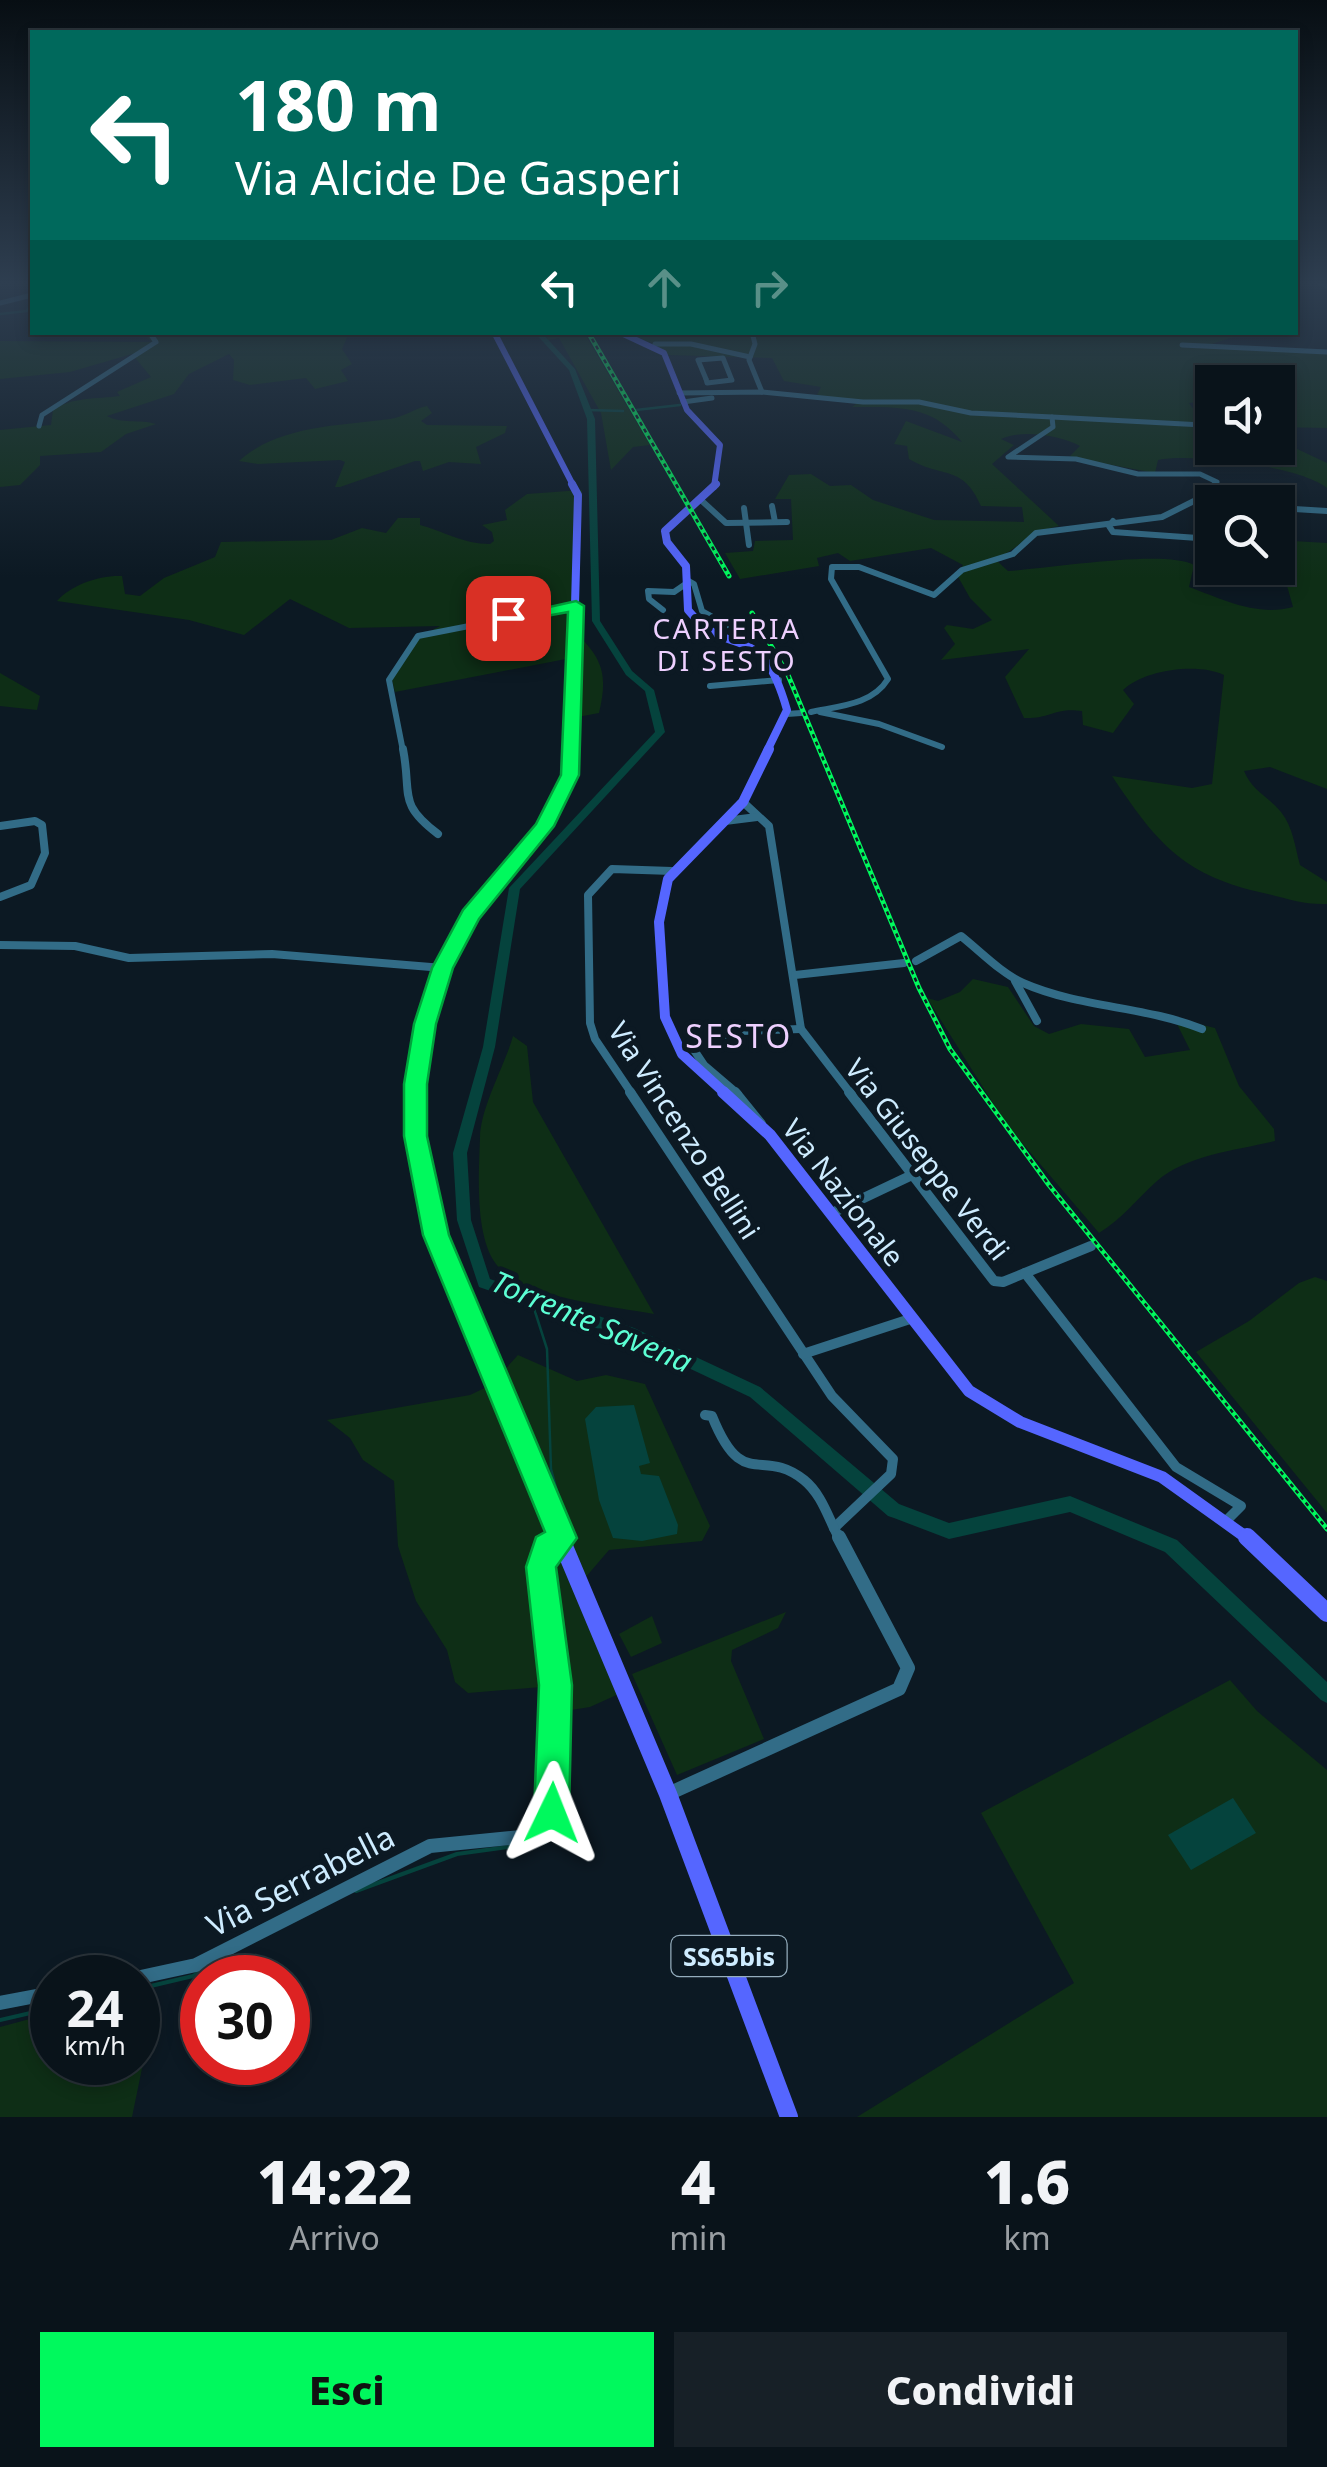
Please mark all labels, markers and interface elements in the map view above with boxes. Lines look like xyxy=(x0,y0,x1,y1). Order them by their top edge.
text: 180 m xyxy=(235,56,442,152)
icon: left xyxy=(70,70,200,200)
text: Via Alcide De Gasperi xyxy=(235,147,682,208)
icon: left xyxy=(532,260,587,315)
icon: ahead xyxy=(637,260,692,315)
icon: right xyxy=(742,260,797,315)
map controls xyxy=(1195,365,1295,585)
button: sound xyxy=(1195,365,1295,465)
button: search xyxy=(1195,485,1295,585)
pin xyxy=(466,576,551,661)
icon: arrive xyxy=(481,591,536,646)
district label: CARTERIA DI SESTO xyxy=(653,609,801,679)
street label: Via Vincenzo Bellini xyxy=(600,1014,770,1246)
district label: SESTO xyxy=(685,1014,793,1057)
street label: Via Giuseppe Verdi xyxy=(837,1050,1019,1268)
street label: Via Nazionale xyxy=(774,1110,914,1274)
water label: Torrente Savena xyxy=(486,1260,698,1382)
position arrow xyxy=(500,1761,604,1865)
street label: Via Serrabella xyxy=(199,1814,401,1946)
road number: SS65bis xyxy=(672,1936,786,1976)
speed limit sign: 30 xyxy=(180,1955,310,2085)
text: 24 xyxy=(66,1974,124,2042)
text: km/h xyxy=(64,2028,126,2062)
text: 14:22 xyxy=(257,2140,413,2222)
text: 4 xyxy=(681,2140,716,2222)
text: 1.6 xyxy=(984,2140,1070,2222)
text: Arrivo xyxy=(289,2216,380,2259)
text: min xyxy=(669,2216,727,2259)
text: km xyxy=(1004,2216,1051,2259)
button: Esci xyxy=(40,2332,654,2447)
button: Condividi xyxy=(674,2332,1287,2447)

